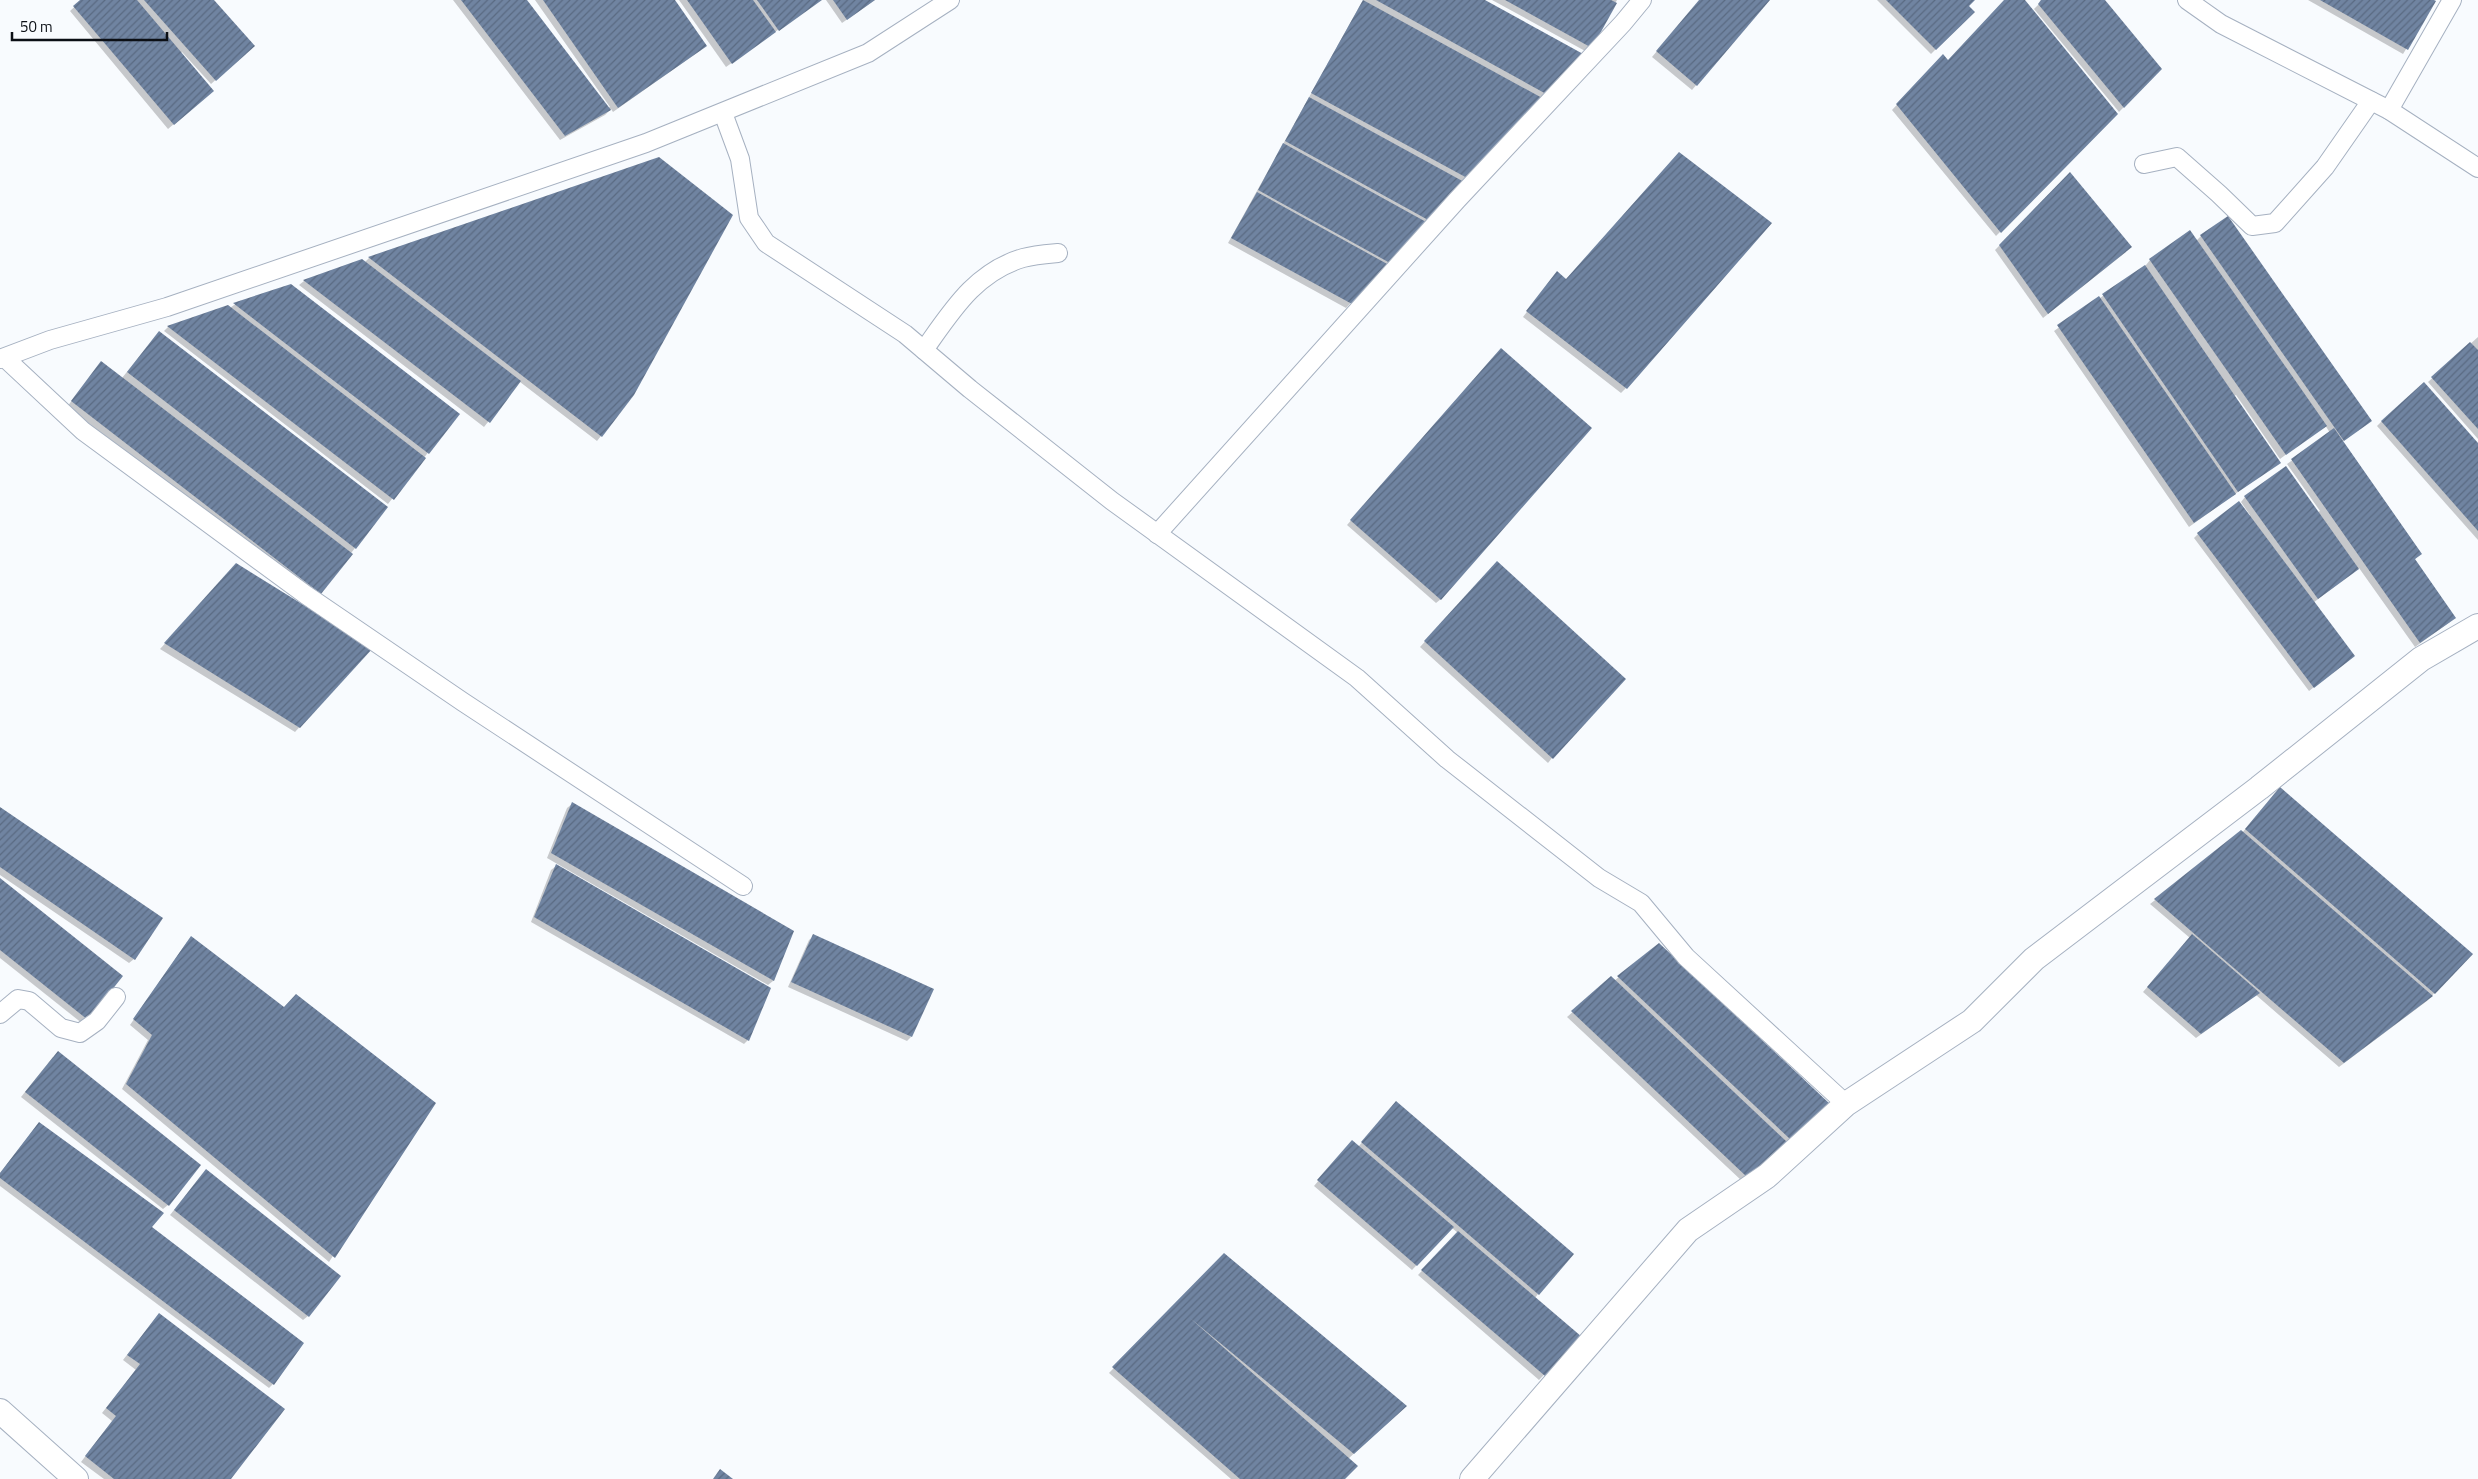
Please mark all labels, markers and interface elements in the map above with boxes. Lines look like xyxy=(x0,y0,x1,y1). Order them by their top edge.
scale bar xyxy=(12,10,168,42)
text: 50 m xyxy=(20,15,53,38)

